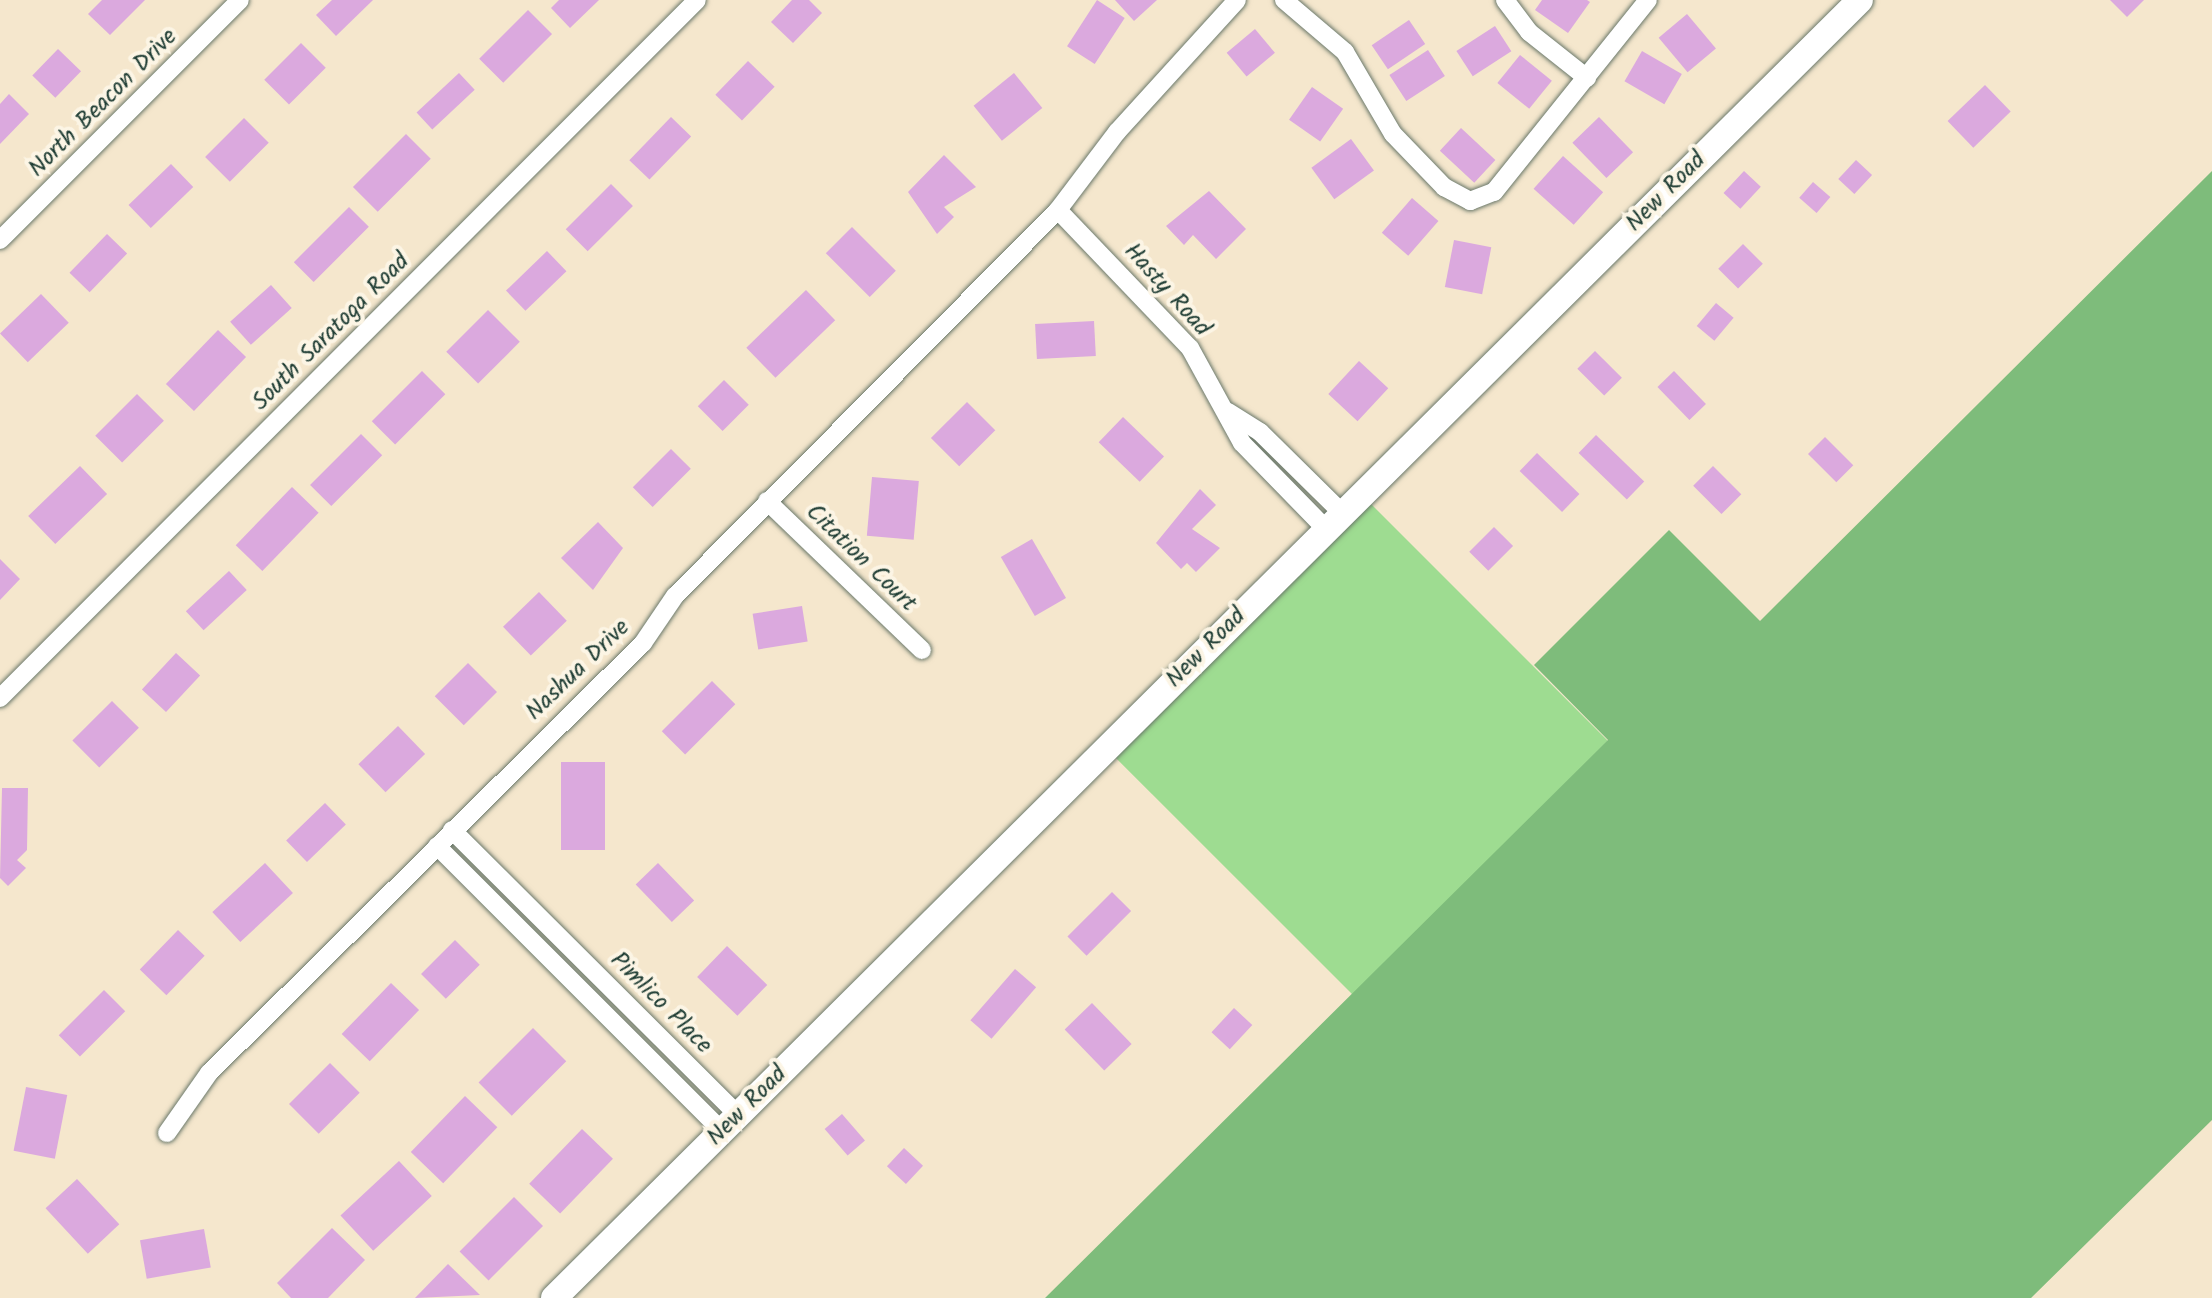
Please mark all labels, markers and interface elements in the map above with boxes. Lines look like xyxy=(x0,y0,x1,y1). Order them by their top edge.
street label: North Beacon Drive xyxy=(23,23,183,183)
street label: New Road xyxy=(1620,146,1712,238)
street label: Hasty Road xyxy=(1118,237,1216,343)
street label: South Saratoga Road xyxy=(246,247,416,417)
street label: Citation Court xyxy=(800,498,922,618)
street label: New Road xyxy=(1160,602,1252,694)
street label: Nashua Drive xyxy=(520,613,636,727)
street label: Pimlico Place xyxy=(604,946,718,1060)
street label: New Road xyxy=(701,1060,793,1152)

